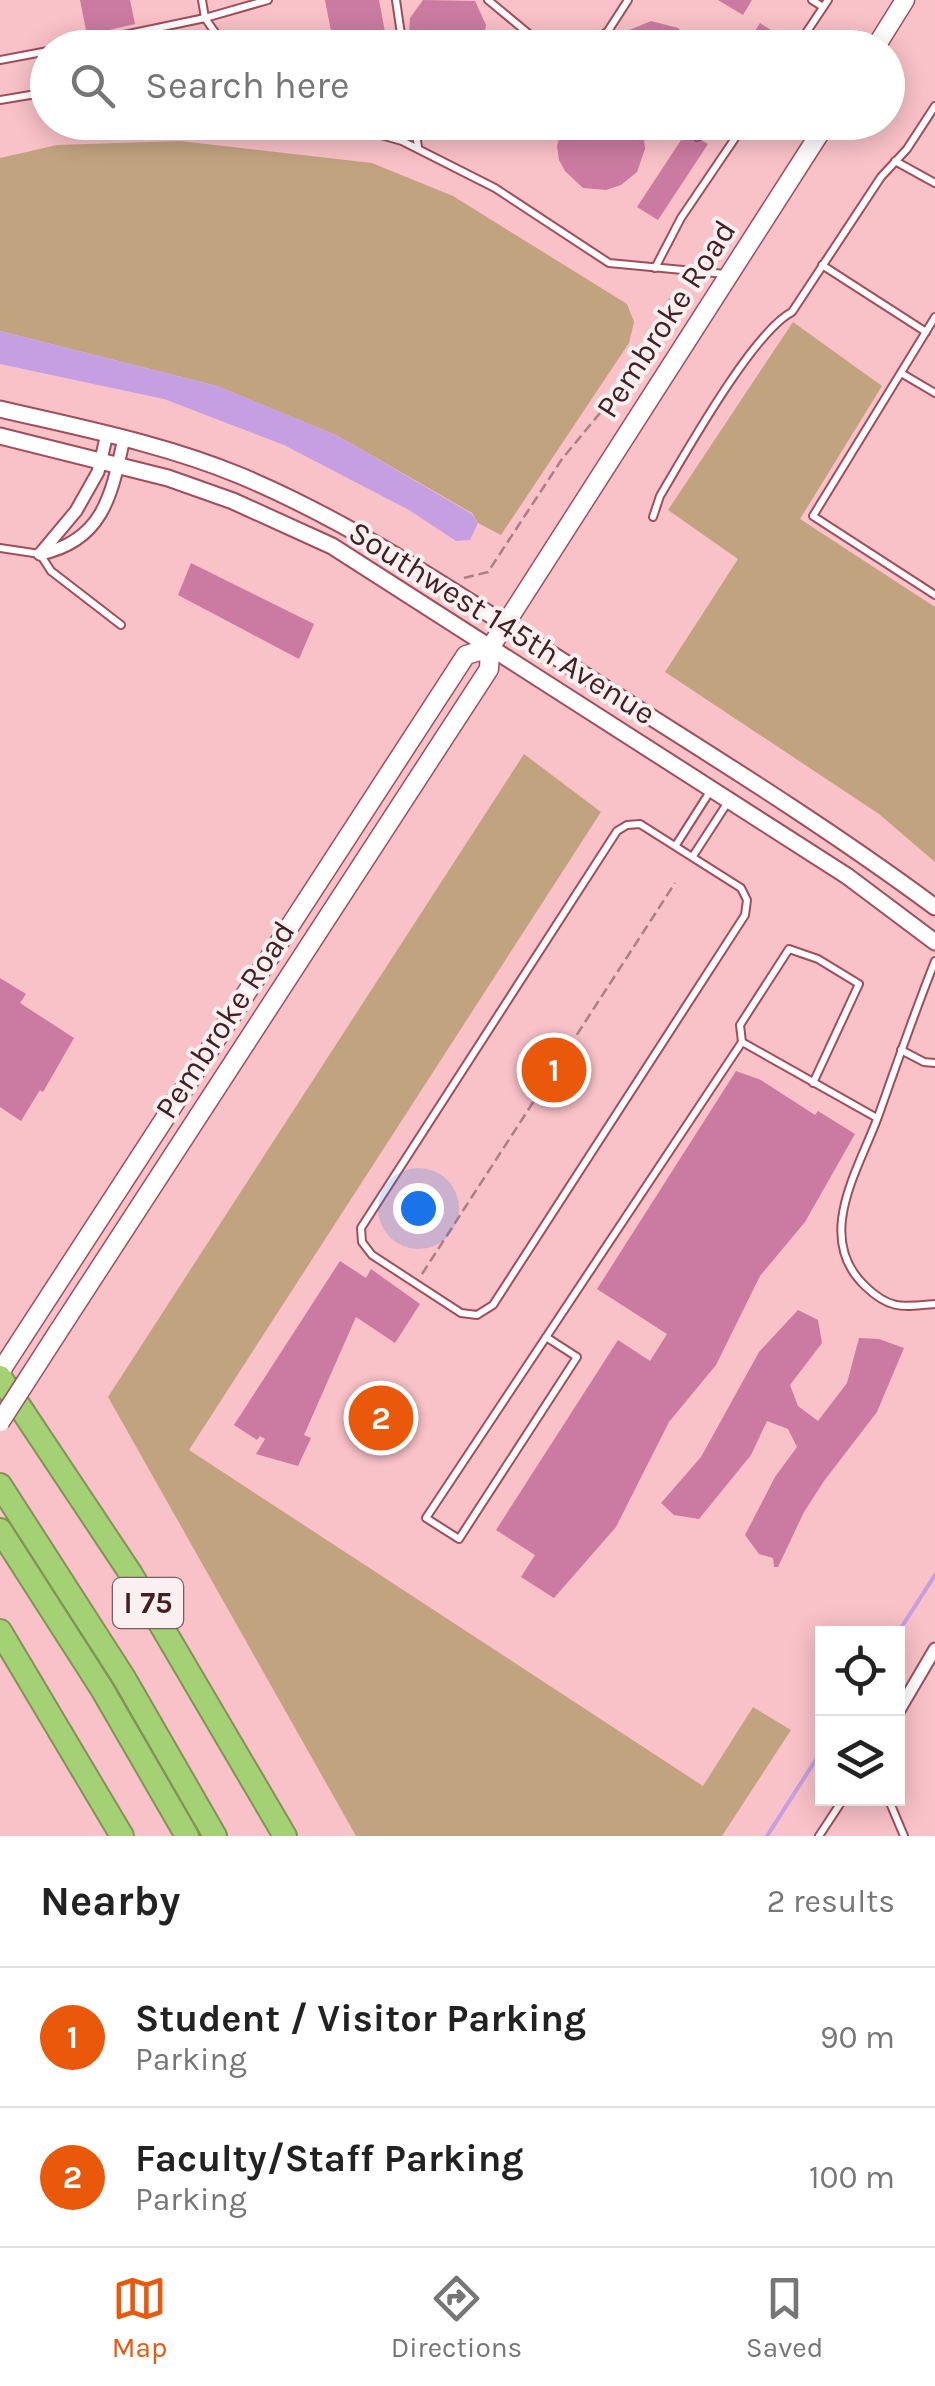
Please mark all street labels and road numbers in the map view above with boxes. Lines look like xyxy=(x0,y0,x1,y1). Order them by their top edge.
street label: Pembroke Road xyxy=(588,213,744,425)
street label: Southwest 145th Avenue xyxy=(342,513,662,733)
street label: Pembroke Road xyxy=(147,914,303,1126)
road number: I 75 xyxy=(113,1578,183,1628)

